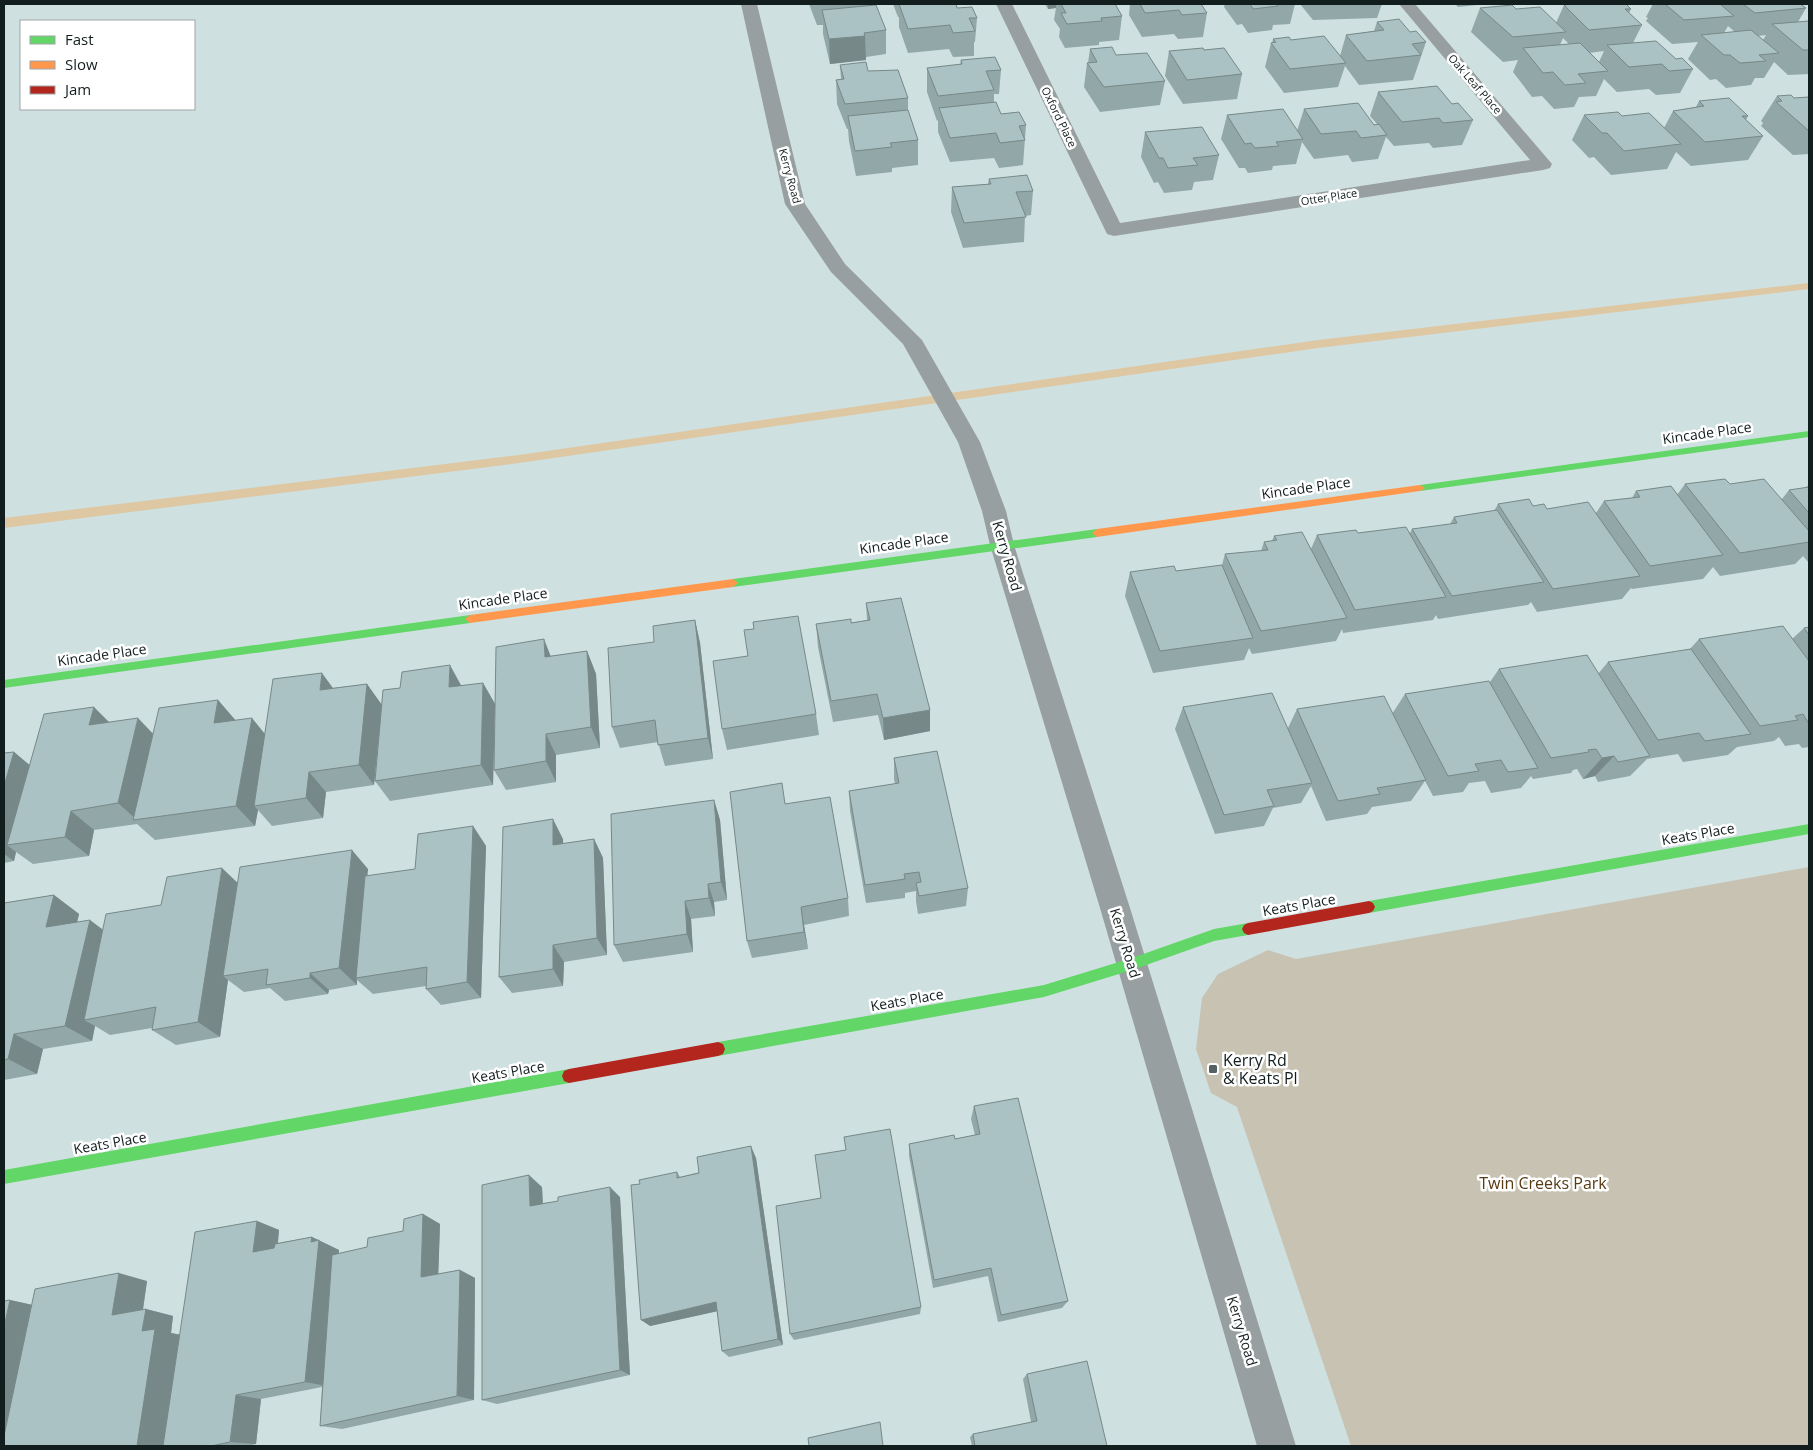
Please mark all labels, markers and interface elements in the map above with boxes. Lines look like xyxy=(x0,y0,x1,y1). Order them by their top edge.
legend xyxy=(20,20,195,110)
text: Fast xyxy=(65,29,94,49)
street label: Oak Leaf Place xyxy=(1445,51,1506,117)
text: Slow xyxy=(65,54,98,74)
text: Jam xyxy=(63,79,91,99)
street label: Oxford Place xyxy=(1038,84,1081,150)
street label: Kerry Road xyxy=(776,147,805,205)
street label: Otter Place xyxy=(1300,185,1358,208)
street label: Kincade Place xyxy=(1661,417,1753,448)
street label: Kincade Place xyxy=(1260,472,1352,503)
street label: Kerry Road xyxy=(988,519,1027,593)
street label: Kincade Place xyxy=(858,527,950,558)
street label: Kincade Place xyxy=(457,583,549,614)
street label: Kincade Place xyxy=(56,639,148,670)
street label: Keats Place xyxy=(1660,818,1736,849)
street label: Keats Place xyxy=(1261,889,1337,920)
street label: Kerry Road xyxy=(1106,906,1145,980)
street label: Keats Place xyxy=(869,984,945,1015)
place label: Kerry Rd & Keats Pl xyxy=(1223,1049,1298,1089)
street label: Keats Place xyxy=(470,1056,546,1087)
marker: Kerry Rd & Keats Pl xyxy=(1207,1063,1219,1075)
street label: Keats Place xyxy=(72,1127,148,1158)
park label: Twin Creeks Park xyxy=(1479,1172,1607,1194)
street label: Kerry Road xyxy=(1223,1294,1262,1368)

